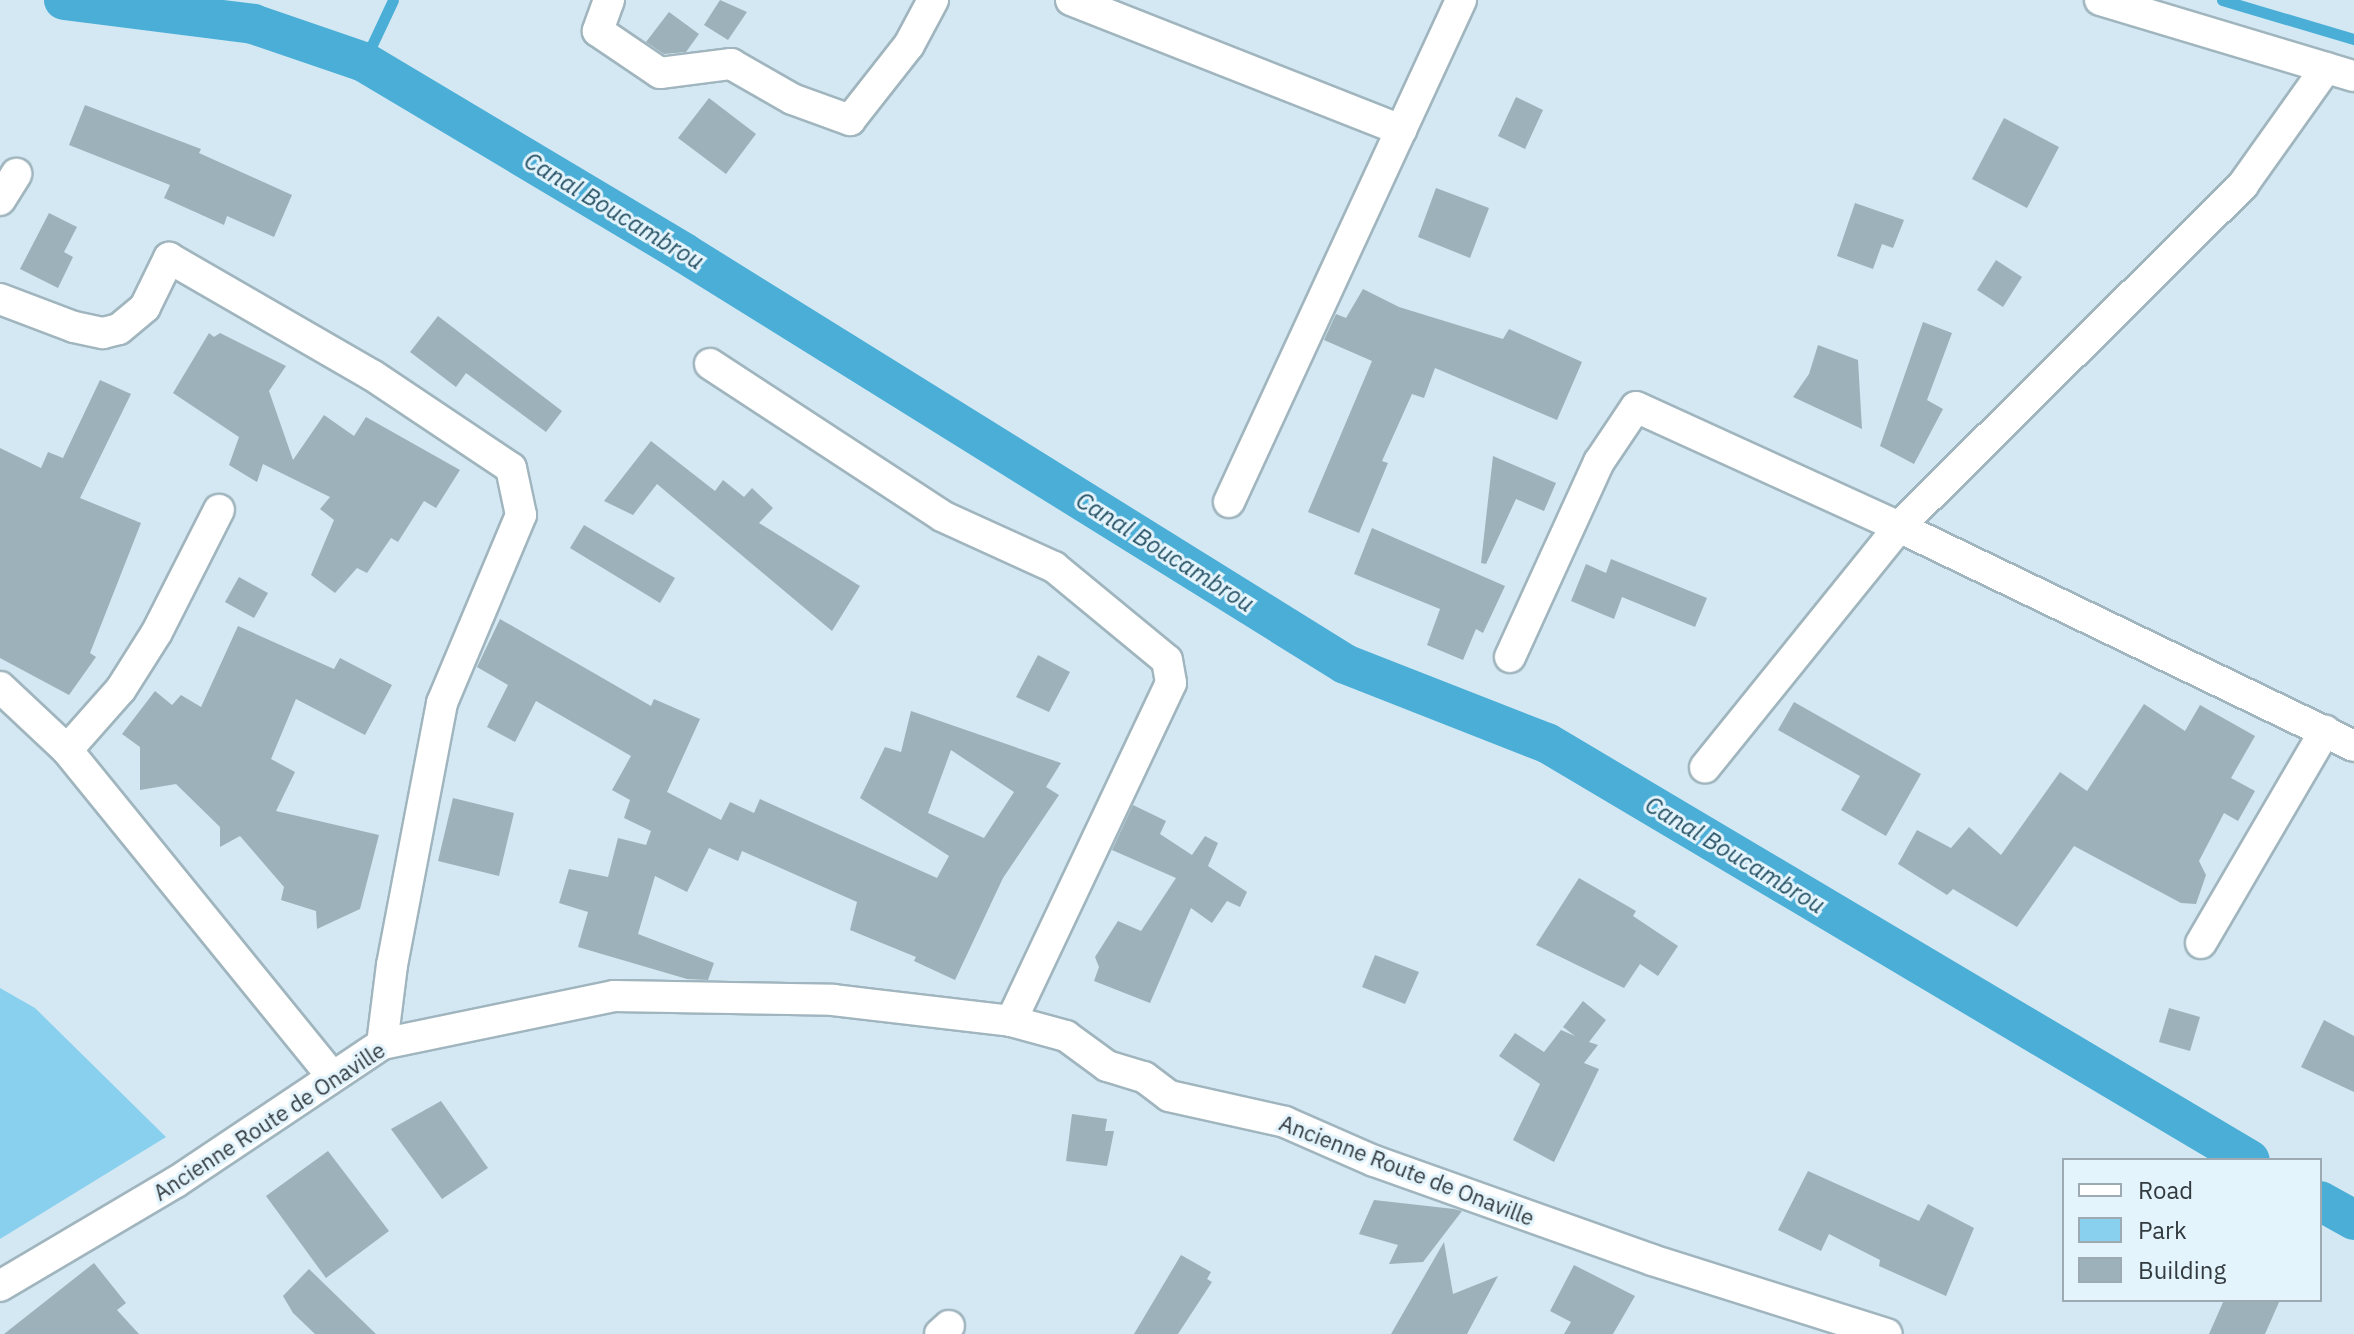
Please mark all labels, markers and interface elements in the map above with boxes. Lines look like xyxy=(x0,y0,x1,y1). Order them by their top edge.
water label: Canal Boucambrou xyxy=(519,146,709,276)
water label: Canal Boucambrou xyxy=(1071,486,1259,618)
water label: Canal Boucambrou xyxy=(1640,790,1830,920)
street label: Ancienne Route de Onaville xyxy=(148,1036,390,1206)
street label: Ancienne Route de Onaville xyxy=(1276,1109,1538,1231)
legend xyxy=(2062,1158,2322,1302)
text: Road xyxy=(2138,1174,2193,1206)
text: Park xyxy=(2138,1214,2187,1246)
text: Building xyxy=(2138,1254,2226,1286)

